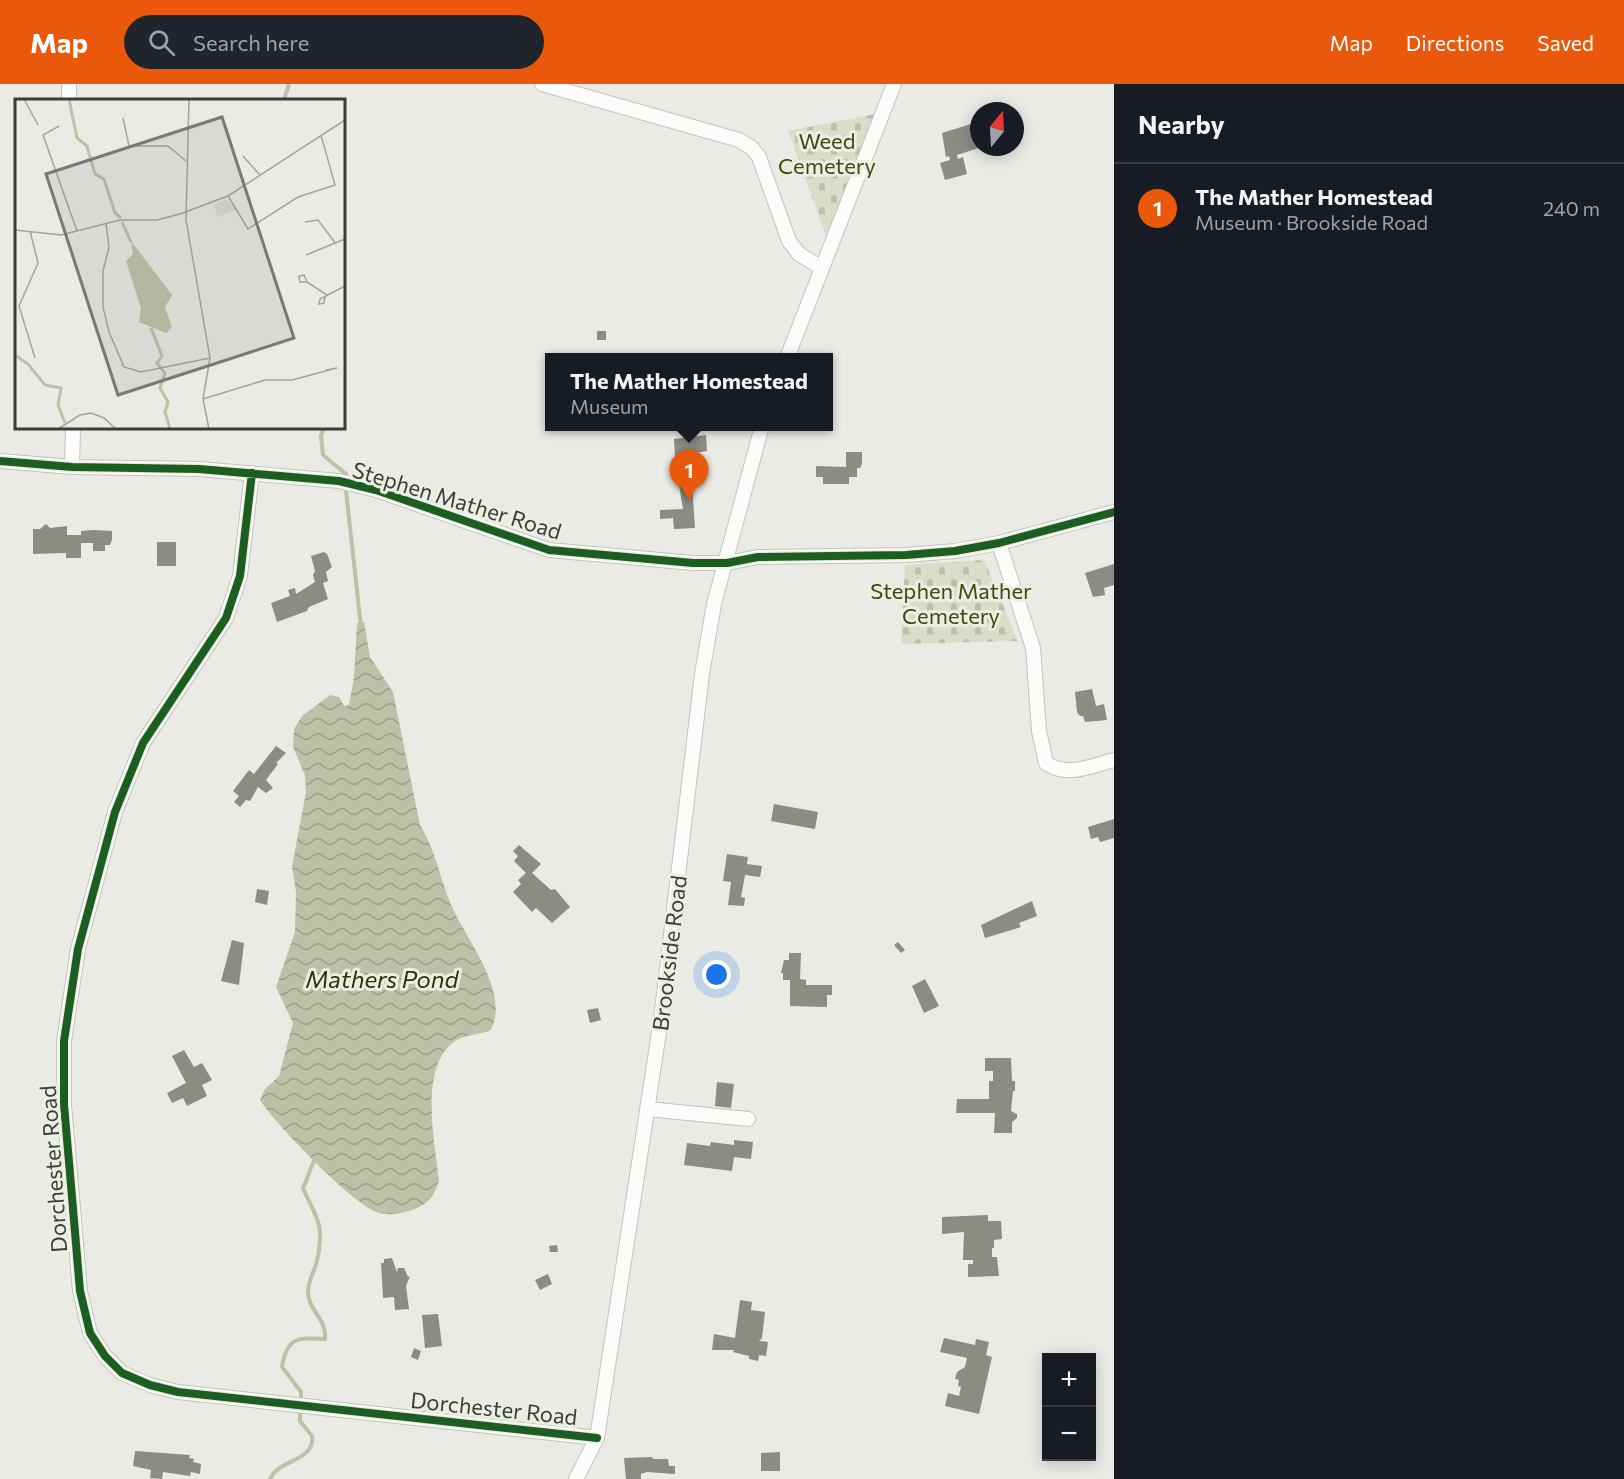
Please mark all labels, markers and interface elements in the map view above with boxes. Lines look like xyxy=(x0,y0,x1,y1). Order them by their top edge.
search box xyxy=(124,15,544,69)
text: Map xyxy=(30,25,88,59)
icon: search xyxy=(145,26,178,59)
text: Search here xyxy=(193,29,309,56)
text: Map xyxy=(1330,30,1373,55)
text: Directions xyxy=(1406,30,1504,55)
text: Saved xyxy=(1537,30,1594,55)
inset map xyxy=(15,99,345,429)
north arrow xyxy=(970,102,1024,156)
text: Nearby xyxy=(1138,108,1225,139)
park label: Weed Cemetery xyxy=(778,127,876,179)
text: The Mather Homestead xyxy=(1195,183,1433,210)
text: 1 xyxy=(1153,196,1162,220)
text: 240 m xyxy=(1543,196,1600,220)
text: Museum · Brookside Road xyxy=(1195,210,1428,234)
popup xyxy=(545,353,833,431)
text: The Mather Homestead xyxy=(570,367,808,394)
text: Museum xyxy=(570,394,649,418)
pin: 1 xyxy=(670,450,708,500)
street label: Stephen Mather Road xyxy=(349,455,565,545)
park label: Stephen Mather Cemetery xyxy=(870,577,1032,629)
street label: Brookside Road xyxy=(646,874,692,1032)
your location xyxy=(702,960,731,989)
water label: Mathers Pond xyxy=(306,964,460,993)
street label: Dorchester Road xyxy=(34,1084,72,1254)
map controls xyxy=(1042,1353,1096,1461)
button: + xyxy=(1042,1353,1096,1407)
street label: Dorchester Road xyxy=(409,1386,579,1430)
button: − xyxy=(1042,1407,1096,1461)

